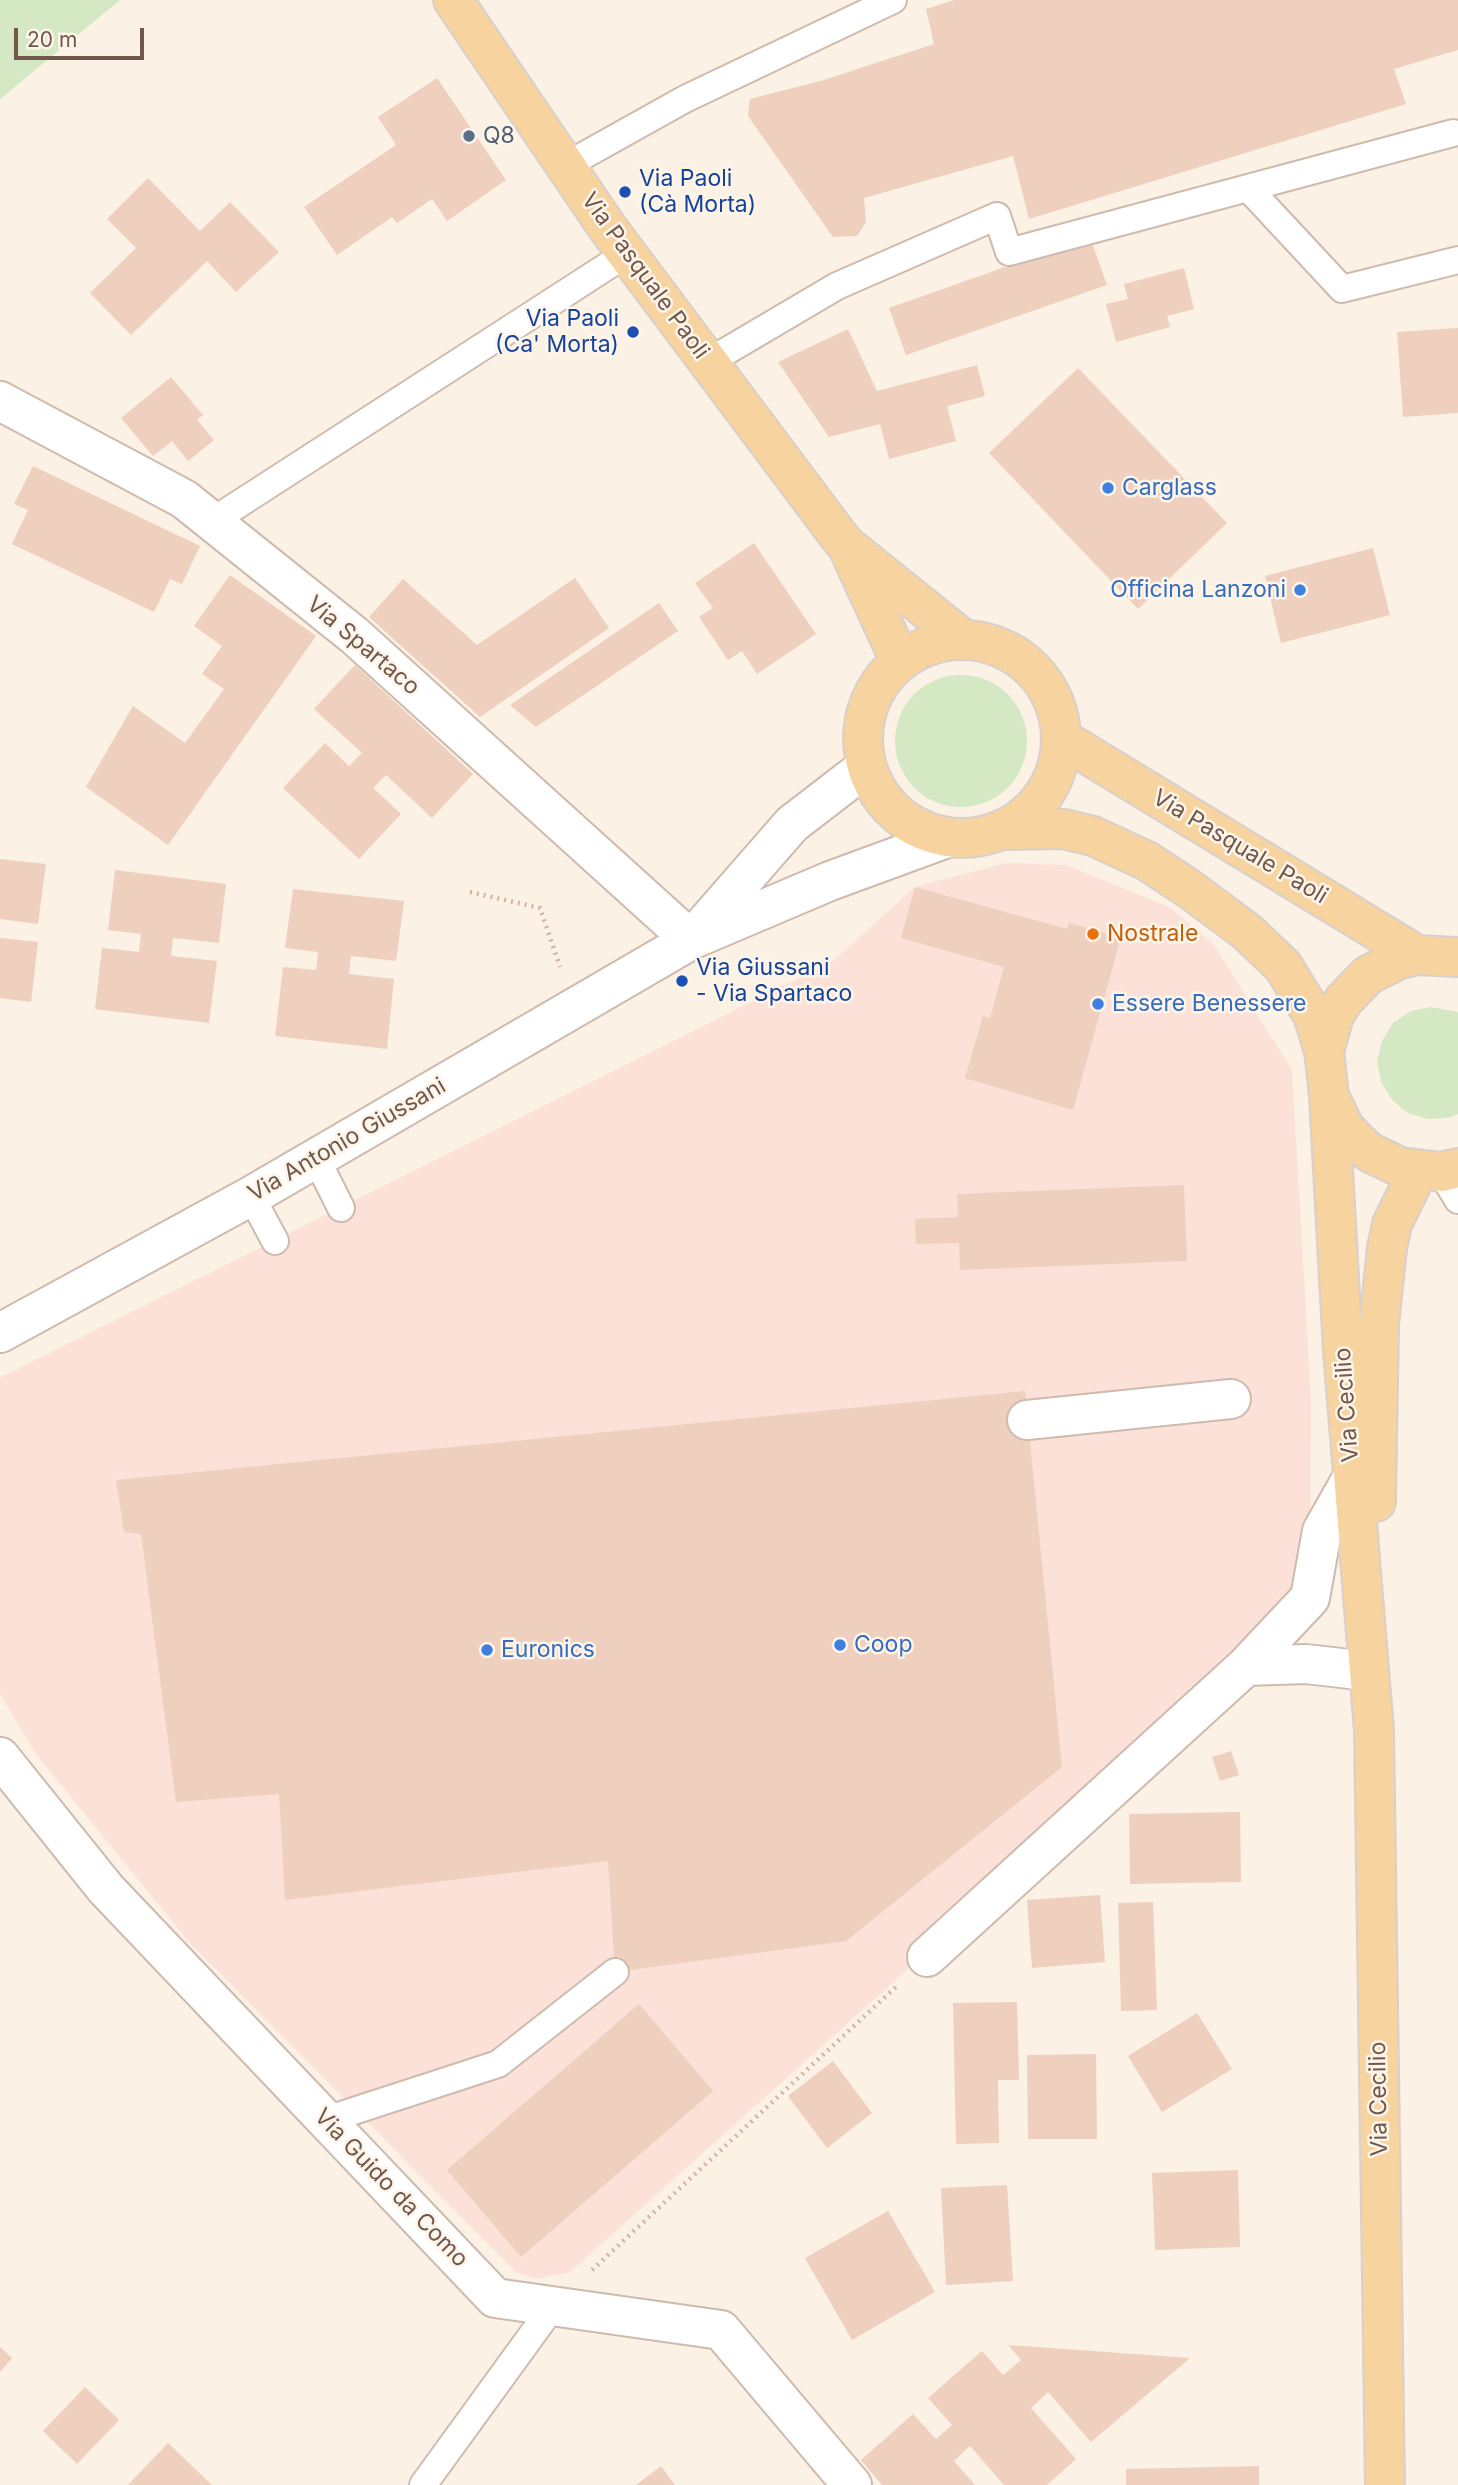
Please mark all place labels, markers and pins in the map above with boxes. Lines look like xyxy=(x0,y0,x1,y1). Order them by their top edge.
place label: Q8 xyxy=(483,122,515,150)
marker: Q8 xyxy=(461,128,477,144)
place label: Via Paoli (Cà Morta) xyxy=(639,165,756,219)
marker: Via Paoli (Cà Morta) xyxy=(617,184,633,200)
place label: Via Paoli (Ca' Morta) xyxy=(495,305,619,359)
marker: Via Paoli (Ca' Morta) xyxy=(625,324,641,340)
place label: Carglass xyxy=(1122,474,1217,502)
marker: Carglass xyxy=(1100,480,1116,496)
place label: Officina Lanzoni xyxy=(1110,576,1286,604)
marker: Officina Lanzoni xyxy=(1292,582,1308,598)
place label: Nostrale xyxy=(1107,920,1198,948)
marker: Nostrale xyxy=(1085,926,1101,942)
place label: Via Giussani - Via Spartaco xyxy=(696,954,852,1008)
marker: Via Giussani - Via Spartaco xyxy=(674,973,690,989)
place label: Essere Benessere xyxy=(1112,990,1307,1018)
marker: Essere Benessere xyxy=(1090,996,1106,1012)
place label: Coop xyxy=(854,1631,912,1659)
place label: Euronics xyxy=(501,1636,595,1664)
marker: Coop xyxy=(832,1637,848,1653)
marker: Euronics xyxy=(479,1642,495,1658)

